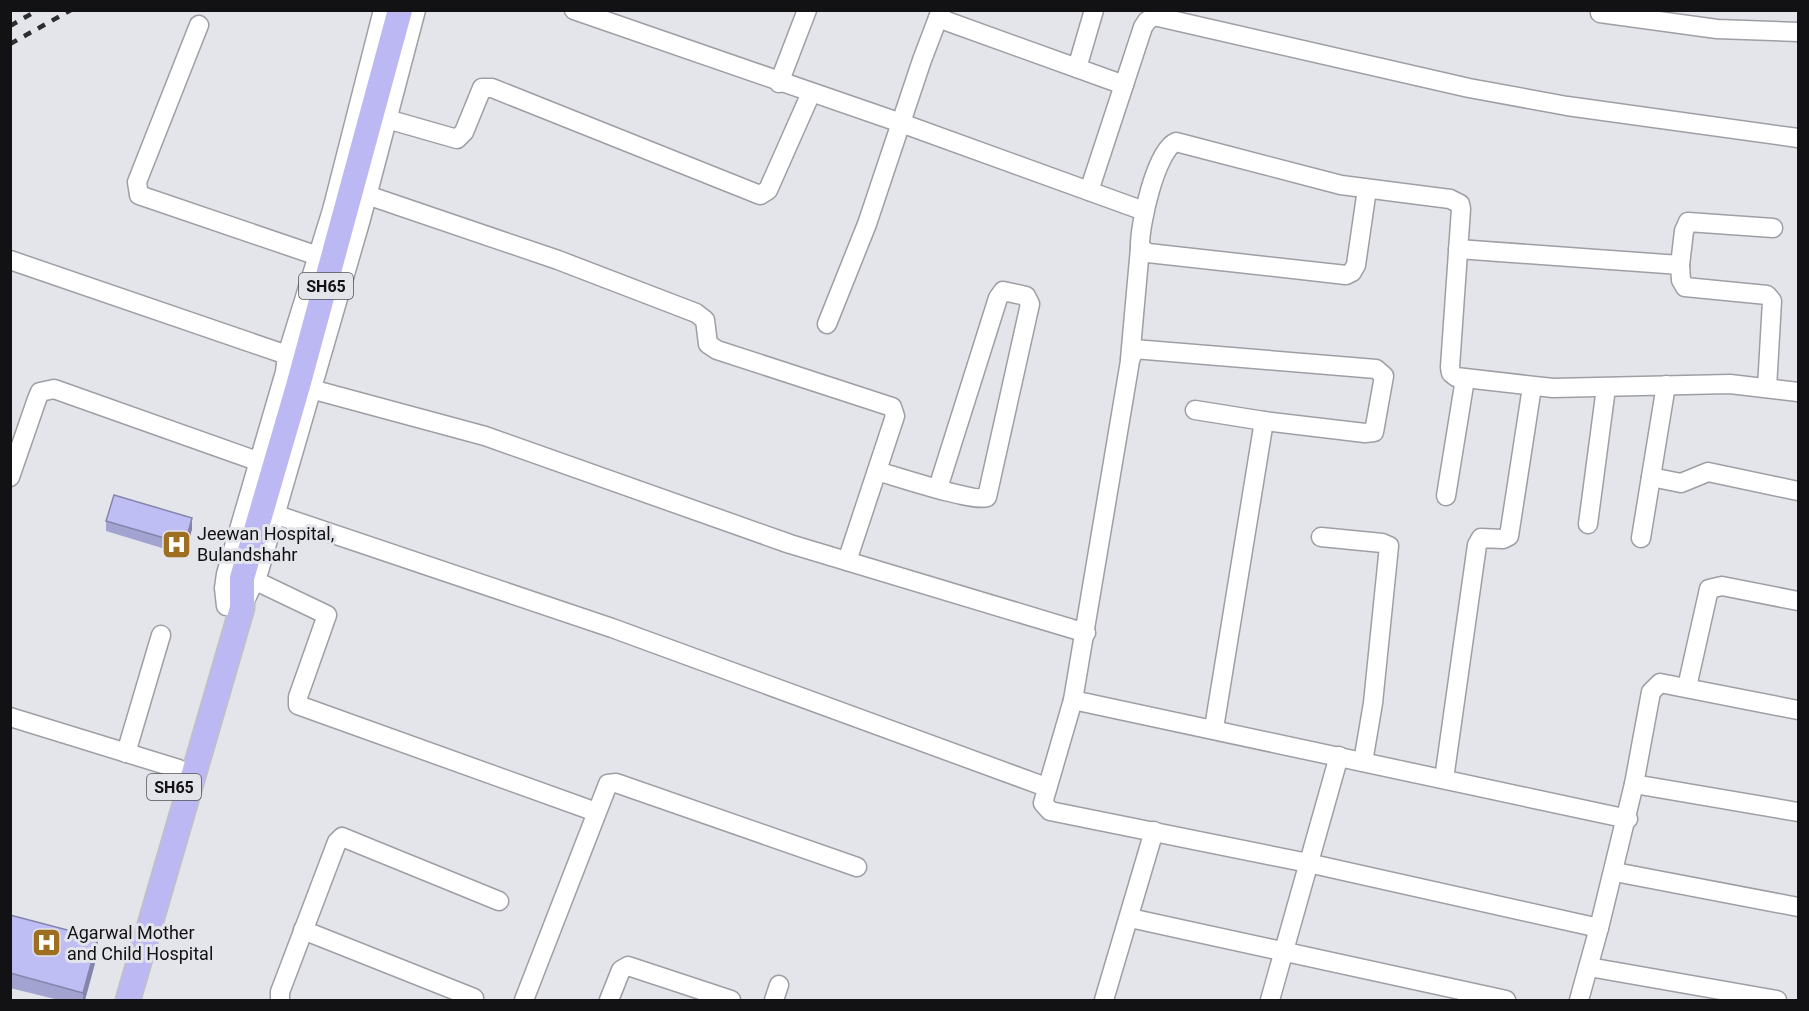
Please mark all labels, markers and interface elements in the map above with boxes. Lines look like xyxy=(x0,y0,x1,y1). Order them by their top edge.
road number: SH65 xyxy=(299,273,353,299)
place label: Jeewan Hospital, Bulandshahr xyxy=(197,523,334,565)
hospital icon: Jeewan Hospital, Bulandshahr xyxy=(160,528,192,560)
road number: SH65 xyxy=(147,774,201,800)
place label: Agarwal Mother and Child Hospital xyxy=(67,922,213,964)
hospital icon: Agarwal Mother and Child Hospital xyxy=(30,927,62,959)

